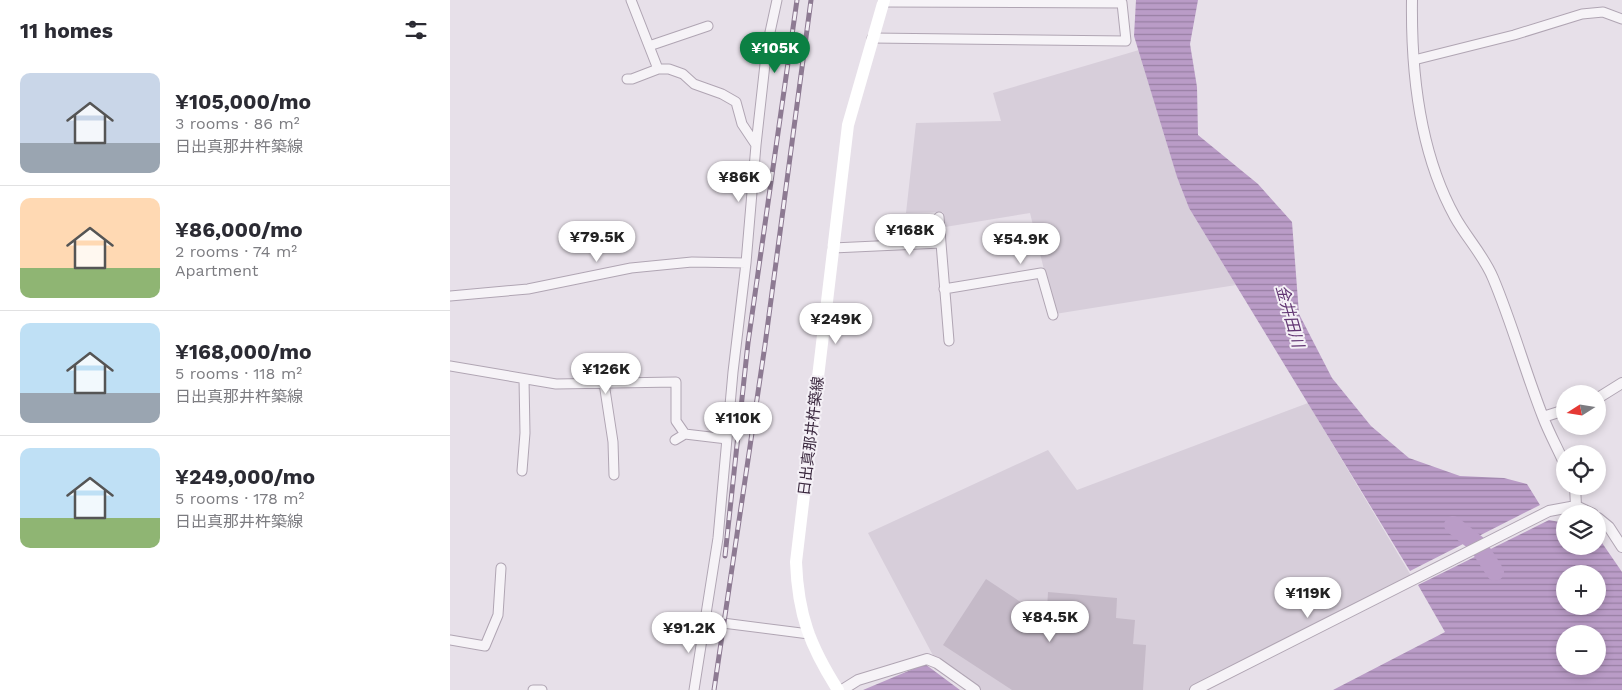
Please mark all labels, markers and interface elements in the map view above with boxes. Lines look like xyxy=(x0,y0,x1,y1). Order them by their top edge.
icon: filters xyxy=(402,16,430,44)
text: 11 homes xyxy=(20,18,113,43)
pin: ¥105K xyxy=(740,32,810,74)
text: ¥105K xyxy=(751,38,799,57)
text: ¥105,000/mo xyxy=(175,89,311,114)
icon: home xyxy=(60,93,120,153)
text: 3 rooms · 86 m² xyxy=(175,114,300,133)
text: 日出真那井杵築線 xyxy=(175,137,303,156)
pin: ¥86K xyxy=(709,160,769,203)
text: ¥86K xyxy=(718,167,760,186)
pin: ¥168K xyxy=(875,214,945,256)
text: ¥86,000/mo xyxy=(175,217,303,242)
icon: home xyxy=(60,218,120,278)
pin: ¥79.5K xyxy=(556,220,638,263)
text: ¥168K xyxy=(886,220,934,239)
pin: ¥54.9K xyxy=(980,222,1062,265)
text: ¥79.5K xyxy=(569,227,625,246)
text: ¥54.9K xyxy=(993,229,1049,248)
text: 2 rooms · 74 m² xyxy=(175,242,297,261)
text: Apartment xyxy=(175,261,258,280)
water label: 金井田川 xyxy=(1272,283,1309,351)
pin: ¥249K xyxy=(801,302,871,345)
text: ¥249K xyxy=(810,309,862,328)
text: ¥168,000/mo xyxy=(175,339,312,364)
icon: home xyxy=(60,343,120,403)
pin: ¥126K xyxy=(571,352,641,395)
text: ¥126K xyxy=(582,359,630,378)
text: 5 rooms · 118 m² xyxy=(175,364,302,383)
street label: 日出真那井杵築線 xyxy=(795,375,827,497)
north arrow xyxy=(1556,385,1606,435)
map controls xyxy=(1556,385,1606,675)
text: 日出真那井杵築線 xyxy=(175,387,303,406)
pin: ¥110K xyxy=(703,402,773,444)
text: ¥110K xyxy=(715,408,761,427)
button: locate xyxy=(1556,445,1606,495)
text: ¥249,000/mo xyxy=(175,464,315,489)
icon: home xyxy=(60,468,120,528)
text: 5 rooms · 178 m² xyxy=(175,489,304,508)
button: layers xyxy=(1556,505,1606,555)
text: 日出真那井杵築線 xyxy=(175,512,303,531)
button: + xyxy=(1556,565,1606,615)
pin: ¥119K xyxy=(1273,576,1343,619)
text: ¥119K xyxy=(1285,583,1331,602)
pin: ¥84.5K xyxy=(1009,600,1091,643)
text: ¥84.5K xyxy=(1022,607,1078,626)
pin: ¥91.2K xyxy=(648,612,730,654)
text: ¥91.2K xyxy=(663,618,715,637)
button: − xyxy=(1556,625,1606,675)

